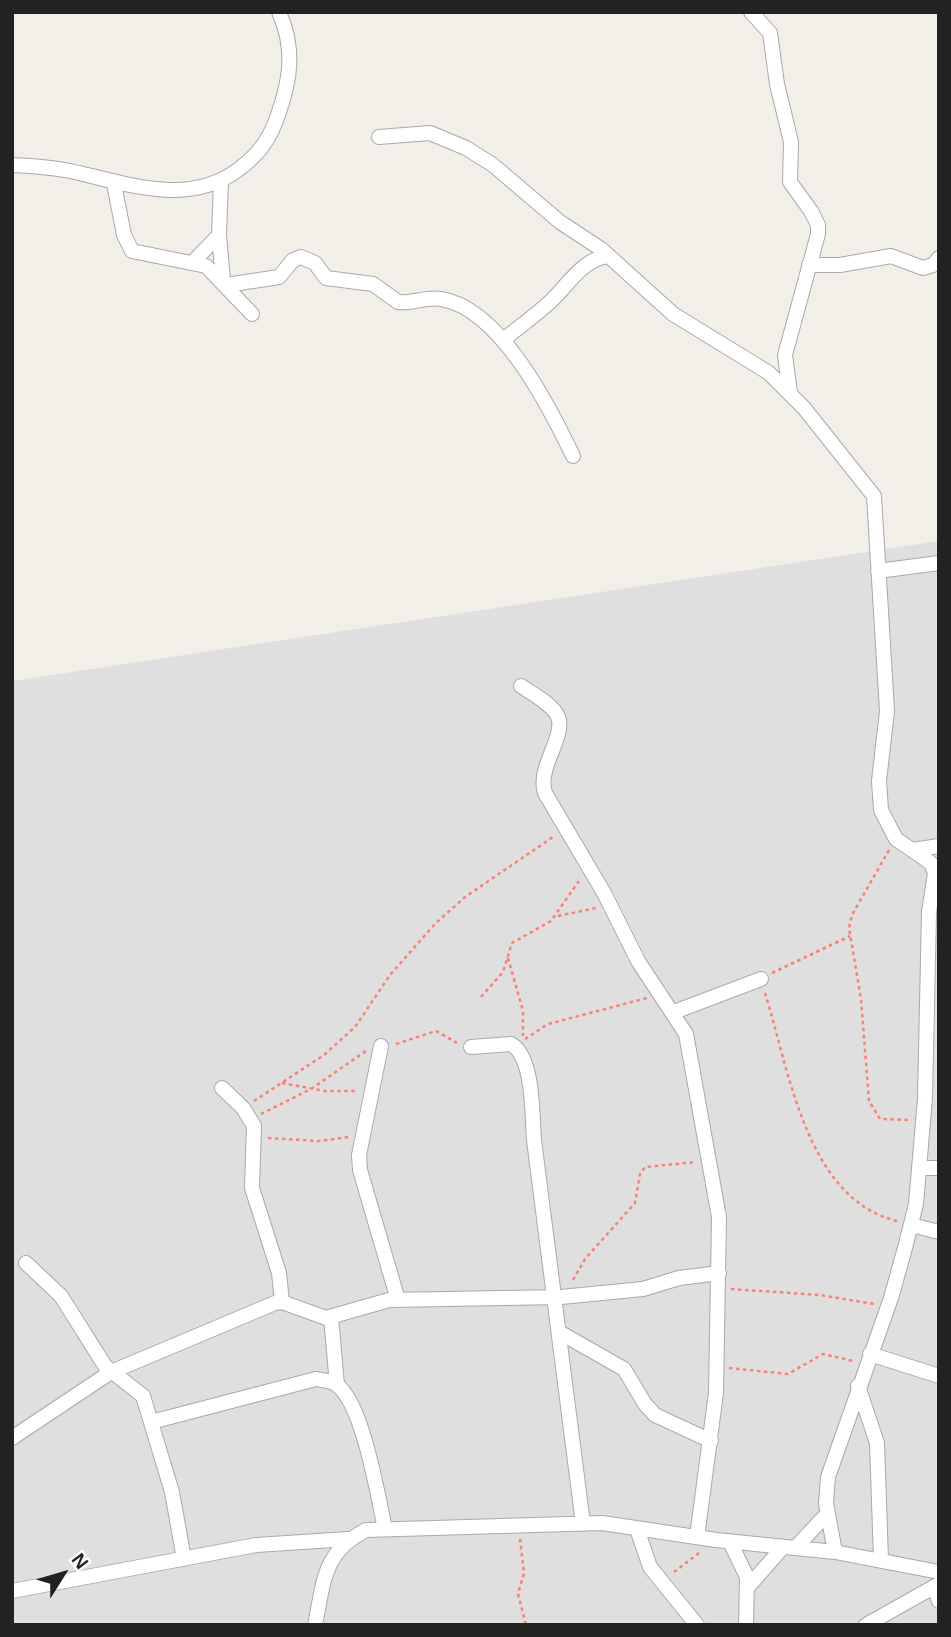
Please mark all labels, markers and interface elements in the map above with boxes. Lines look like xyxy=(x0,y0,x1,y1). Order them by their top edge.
north arrow xyxy=(28,1539,98,1609)
text: N xyxy=(68,1549,93,1573)

